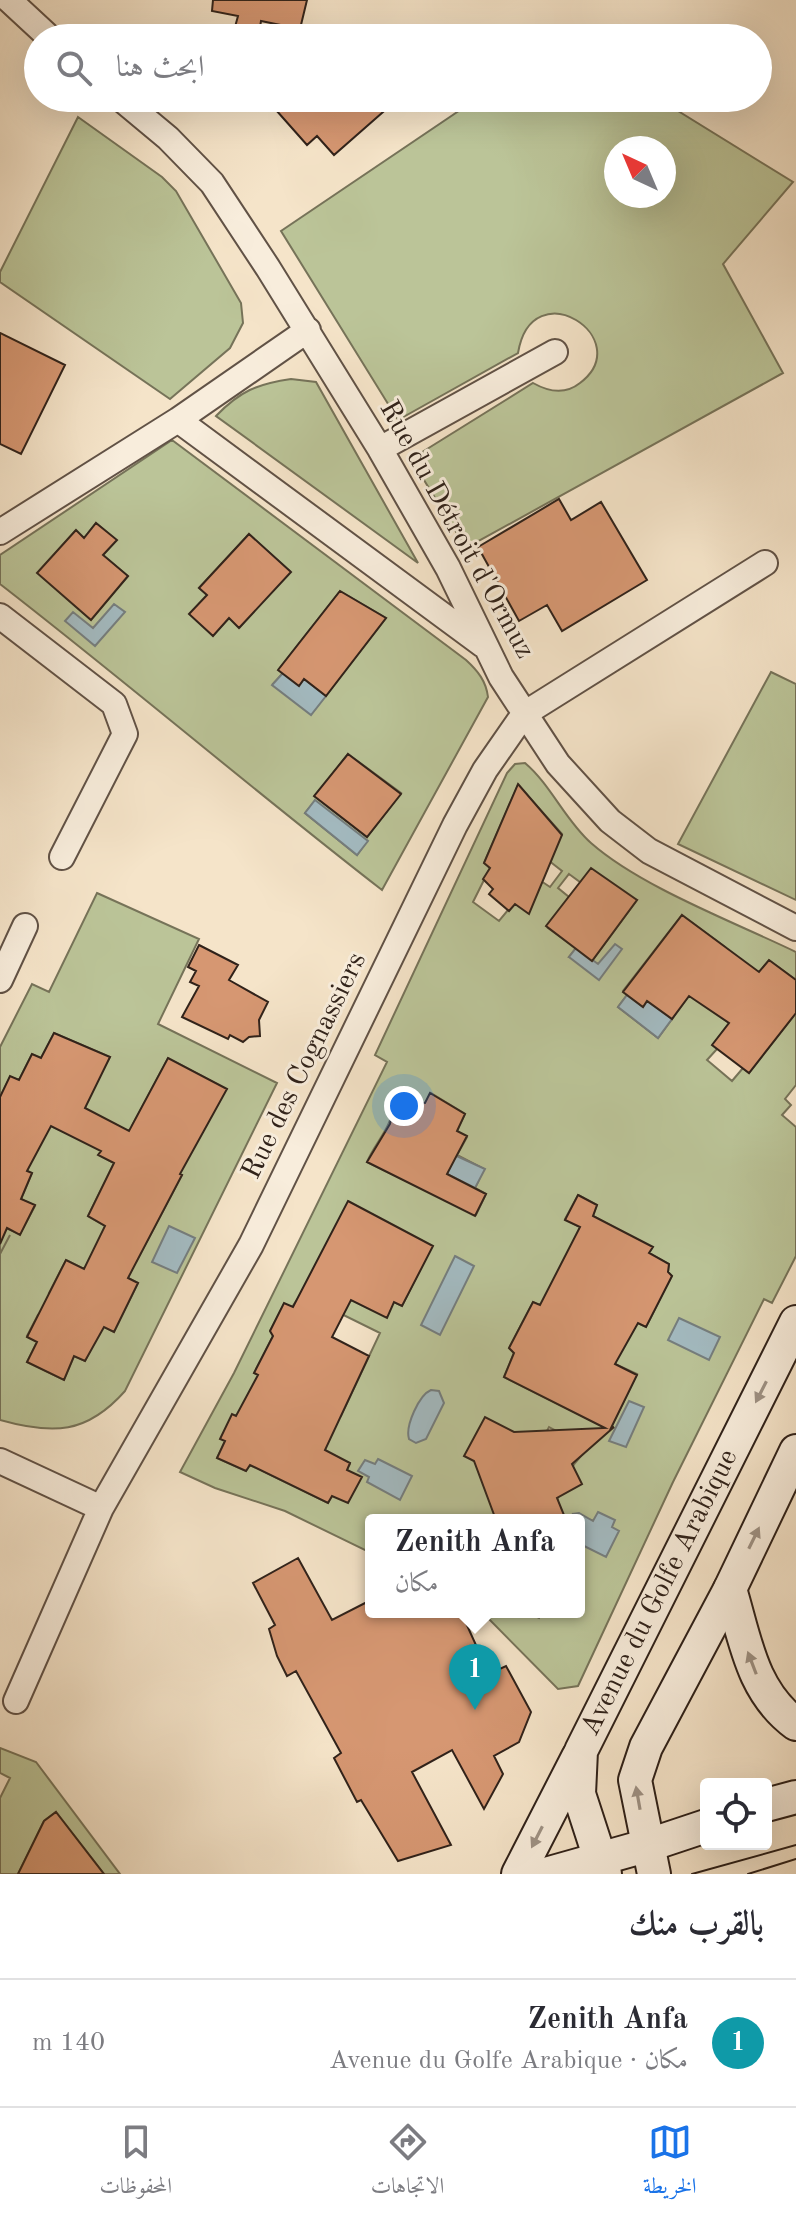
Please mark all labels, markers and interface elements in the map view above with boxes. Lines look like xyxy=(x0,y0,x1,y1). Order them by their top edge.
search box xyxy=(24,24,772,112)
icon: search xyxy=(52,46,96,90)
text: ابحث هنا xyxy=(116,53,204,83)
north arrow xyxy=(604,136,676,208)
street label: Rue du Détroit d'Ormuz xyxy=(373,396,539,664)
street label: Rue des Cognassiers xyxy=(238,948,372,1184)
your location xyxy=(384,1086,424,1126)
one-way arrow xyxy=(754,1380,768,1403)
street label: Avenue du Golfe Arabique xyxy=(577,1445,744,1741)
popup xyxy=(365,1514,585,1618)
one-way arrow xyxy=(747,1527,761,1550)
text: Zenith Anfa xyxy=(395,1528,555,1558)
text: مكان xyxy=(395,1571,438,1597)
pin: 1 xyxy=(449,1644,501,1710)
one-way arrow xyxy=(745,1651,758,1675)
map controls xyxy=(700,1778,772,1850)
button: locate xyxy=(700,1778,772,1850)
one-way arrow xyxy=(631,1785,644,1810)
one-way arrow xyxy=(530,1826,543,1849)
text: بالقرب منك xyxy=(629,1908,764,1942)
text: Zenith Anfa xyxy=(528,2005,688,2035)
text: 140 m xyxy=(32,2030,105,2056)
text: 1 xyxy=(730,2030,746,2056)
text: مكان · Avenue du Golfe Arabique xyxy=(329,2048,688,2074)
tab: المحفوظات xyxy=(99,2120,172,2207)
tab: الاتجاهات xyxy=(371,2120,444,2207)
tab: الخريطة xyxy=(643,2120,697,2207)

